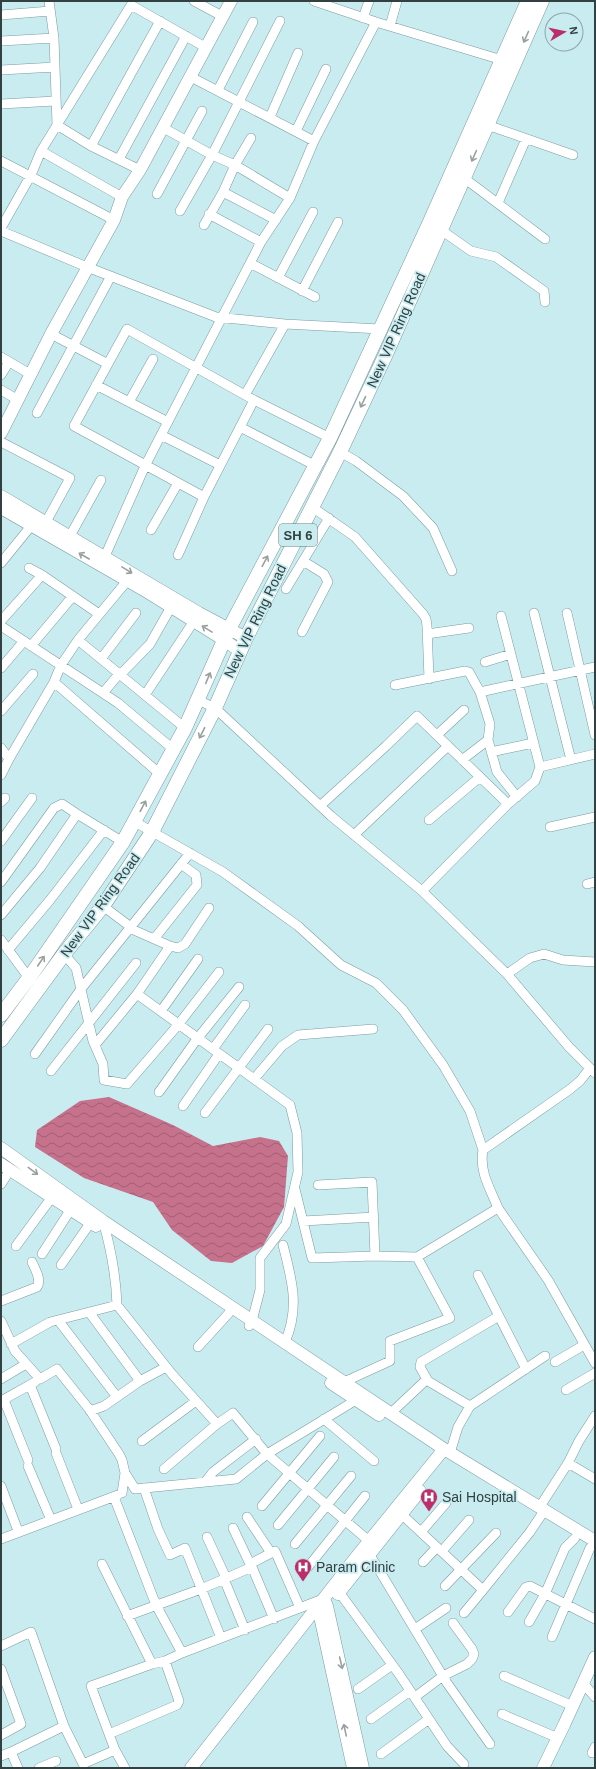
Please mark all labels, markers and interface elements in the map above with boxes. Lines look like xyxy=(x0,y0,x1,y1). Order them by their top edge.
north arrow xyxy=(544,12,584,52)
text: N xyxy=(567,26,580,35)
one-way arrow xyxy=(522,30,529,42)
one-way arrow xyxy=(470,149,477,161)
street label: New VIP Ring Road xyxy=(363,270,429,390)
one-way arrow xyxy=(359,396,366,408)
road number: SH 6 xyxy=(279,524,317,546)
one-way arrow xyxy=(78,551,90,559)
one-way arrow xyxy=(262,555,269,567)
street label: New VIP Ring Road xyxy=(221,562,289,680)
one-way arrow xyxy=(121,566,132,574)
one-way arrow xyxy=(201,625,213,633)
one-way arrow xyxy=(205,672,213,684)
one-way arrow xyxy=(198,726,205,738)
one-way arrow xyxy=(140,800,148,812)
street label: New VIP Ring Road xyxy=(57,850,143,960)
one-way arrow xyxy=(37,956,45,967)
one-way arrow xyxy=(27,1167,38,1175)
hospital icon: Sai Hospital xyxy=(419,1487,439,1512)
place label: Sai Hospital xyxy=(442,1489,517,1505)
hospital icon: Param Clinic xyxy=(293,1557,313,1582)
place label: Param Clinic xyxy=(316,1559,395,1575)
one-way arrow xyxy=(337,1657,345,1670)
one-way arrow xyxy=(341,1724,349,1737)

